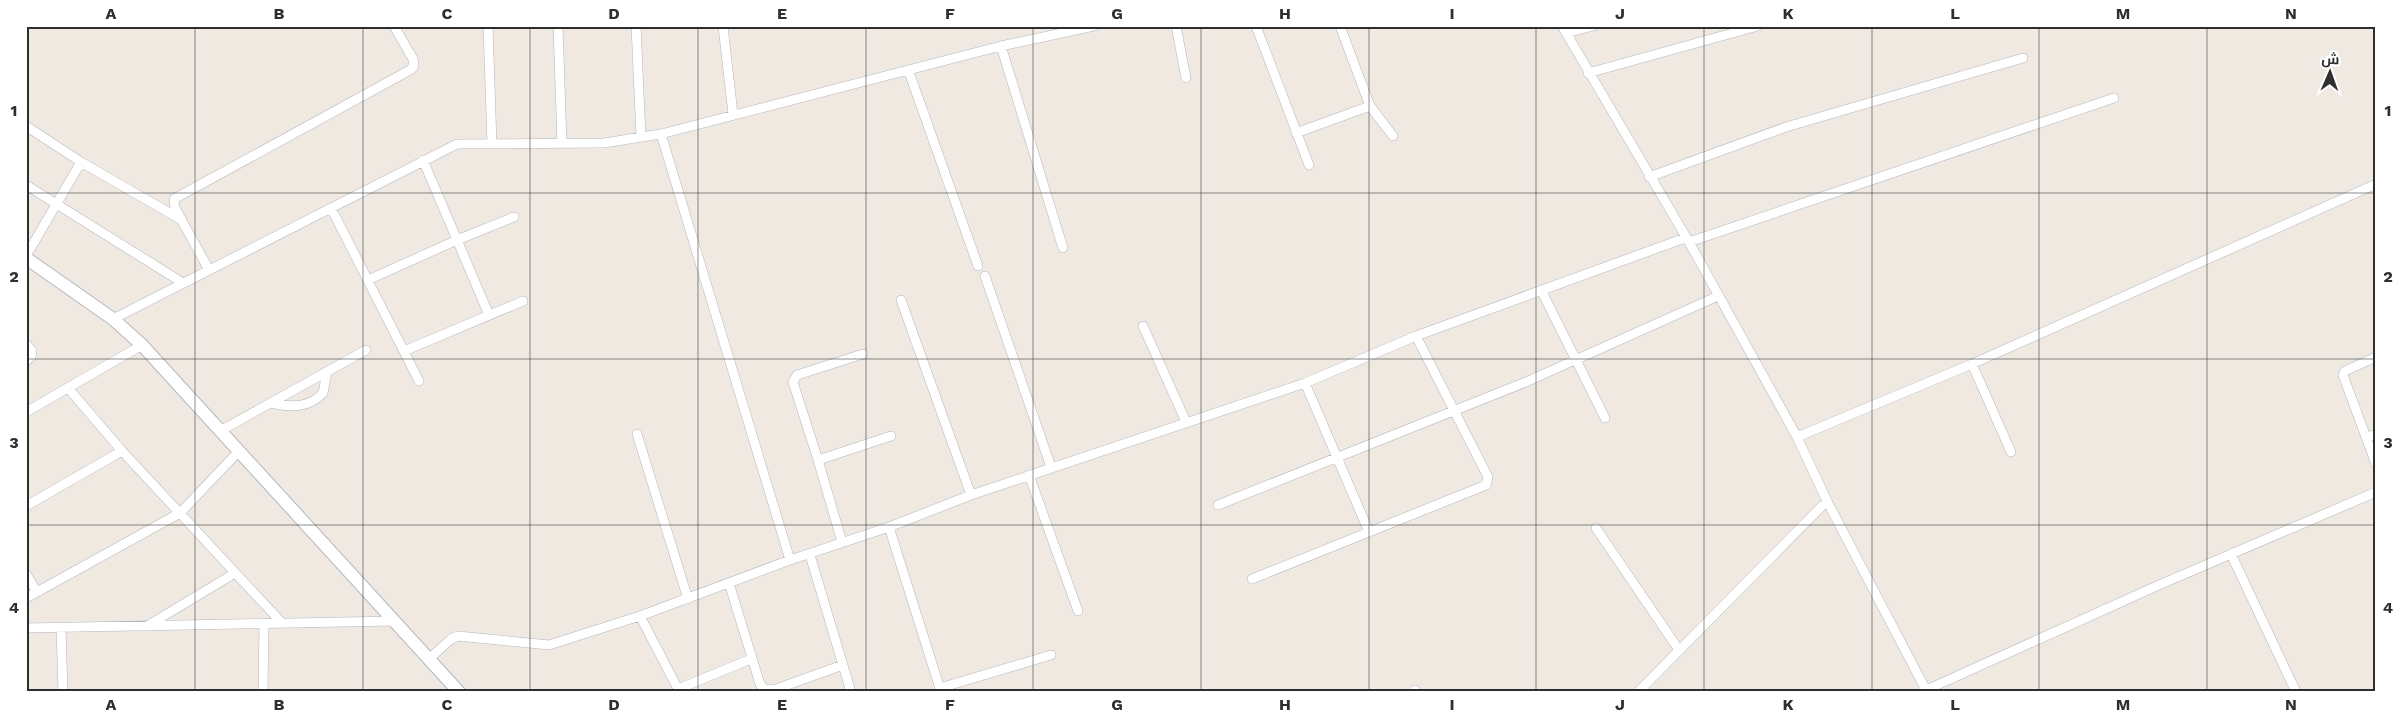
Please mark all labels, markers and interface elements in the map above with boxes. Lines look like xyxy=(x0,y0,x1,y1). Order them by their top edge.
text: A xyxy=(106,4,117,23)
text: B xyxy=(274,4,285,23)
text: C xyxy=(442,4,453,23)
text: D xyxy=(608,4,620,23)
text: E xyxy=(777,4,787,23)
text: F xyxy=(945,4,955,23)
text: G xyxy=(1111,4,1123,23)
text: H xyxy=(1279,4,1291,23)
text: I xyxy=(1449,4,1455,23)
text: J xyxy=(1615,4,1625,23)
text: K xyxy=(1782,4,1794,23)
text: L xyxy=(1950,4,1960,23)
text: M xyxy=(2116,4,2130,23)
text: N xyxy=(2285,4,2297,23)
north arrow xyxy=(2304,48,2354,98)
text: ش xyxy=(2321,51,2340,68)
text: 1 xyxy=(11,101,17,120)
text: 1 xyxy=(2385,101,2391,120)
text: 2 xyxy=(9,267,19,286)
text: 2 xyxy=(2383,267,2393,286)
text: 3 xyxy=(9,433,19,452)
text: 3 xyxy=(2383,433,2393,452)
text: 4 xyxy=(9,598,19,617)
text: 4 xyxy=(2383,598,2393,617)
text: A xyxy=(106,695,117,714)
text: B xyxy=(274,695,285,714)
text: C xyxy=(442,695,453,714)
text: D xyxy=(608,695,620,714)
text: E xyxy=(777,695,787,714)
text: F xyxy=(945,695,955,714)
text: G xyxy=(1111,695,1123,714)
text: H xyxy=(1279,695,1291,714)
text: I xyxy=(1449,695,1455,714)
text: J xyxy=(1615,695,1625,714)
text: K xyxy=(1782,695,1794,714)
text: L xyxy=(1950,695,1960,714)
text: M xyxy=(2116,695,2130,714)
text: N xyxy=(2285,695,2297,714)

